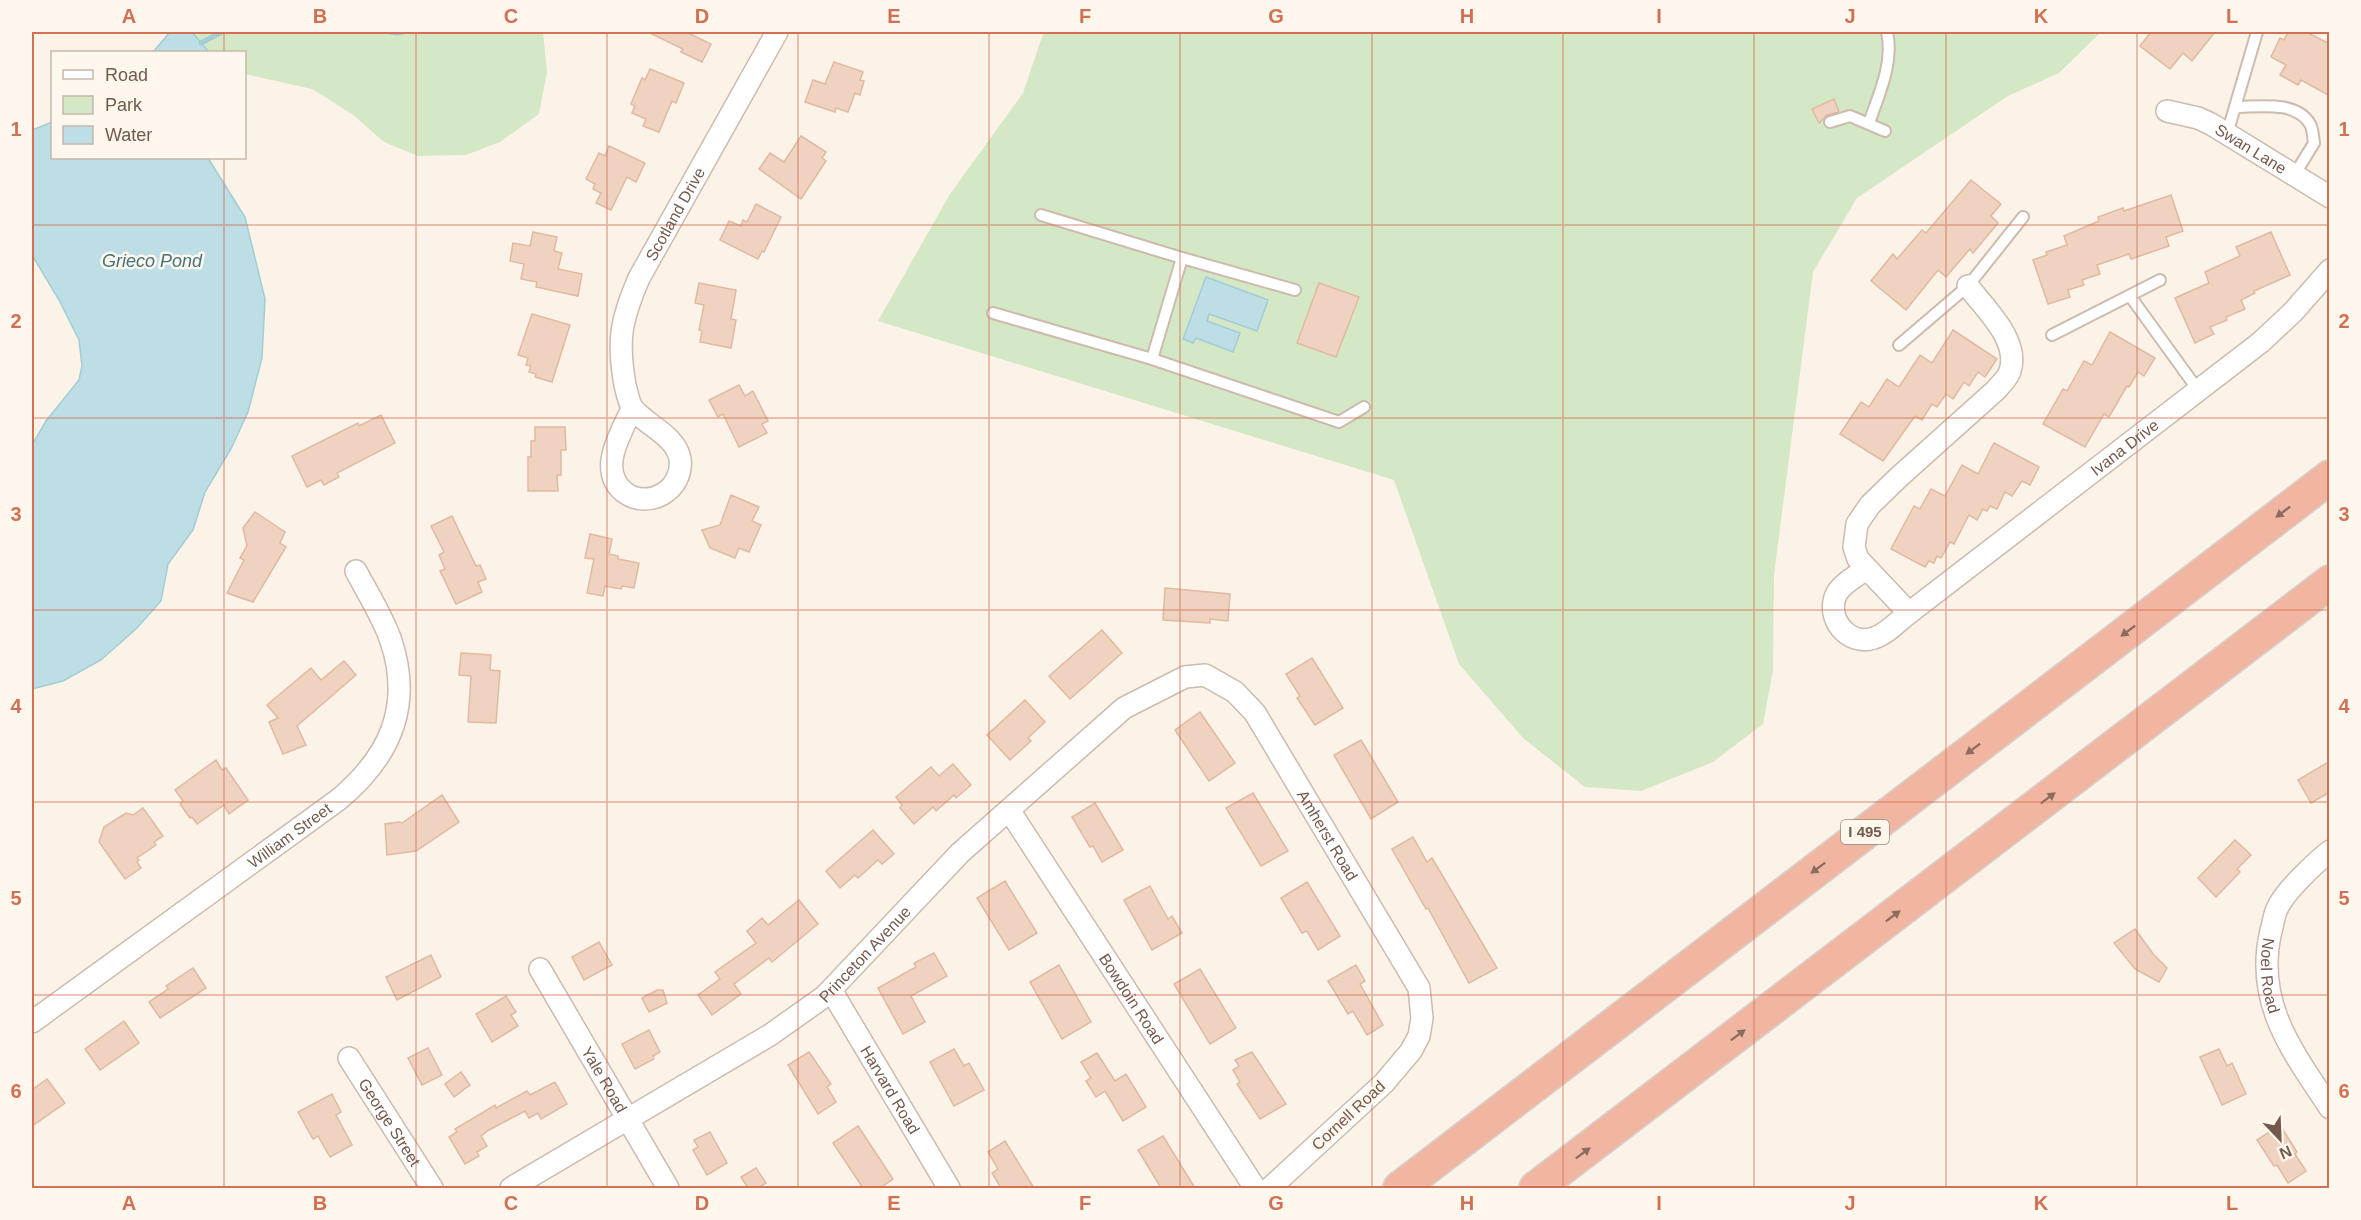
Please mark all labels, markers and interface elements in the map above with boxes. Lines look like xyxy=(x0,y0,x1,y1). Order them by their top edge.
text: A xyxy=(122,5,136,27)
text: B xyxy=(313,5,327,27)
text: C xyxy=(504,5,518,27)
text: D xyxy=(695,5,709,27)
text: E xyxy=(887,5,901,27)
text: F xyxy=(1079,5,1091,27)
text: G xyxy=(1268,5,1284,27)
text: H xyxy=(1460,5,1474,27)
text: I xyxy=(1656,5,1662,27)
text: J xyxy=(1844,5,1856,27)
text: K xyxy=(2034,5,2049,27)
text: L xyxy=(2226,5,2238,27)
legend xyxy=(51,51,246,159)
text: Road xyxy=(105,65,148,85)
text: Park xyxy=(105,95,143,115)
text: 1 xyxy=(10,118,22,140)
text: 1 xyxy=(2338,118,2350,140)
street label: Swan Lane xyxy=(2212,121,2289,177)
text: Water xyxy=(105,125,152,145)
street label: Scotland Drive xyxy=(642,165,708,264)
water label: Grieco Pond xyxy=(102,251,203,271)
text: 2 xyxy=(10,310,22,332)
text: 2 xyxy=(2338,310,2350,332)
street label: Ivana Drive xyxy=(2087,416,2162,479)
text: 3 xyxy=(10,503,22,525)
text: 3 xyxy=(2338,503,2350,525)
one-way arrow xyxy=(2275,506,2291,519)
one-way arrow xyxy=(2120,624,2136,637)
text: 4 xyxy=(10,695,22,717)
text: 4 xyxy=(2338,695,2350,717)
one-way arrow xyxy=(1965,743,1981,755)
street label: Amherst Road xyxy=(1294,787,1361,884)
one-way arrow xyxy=(2040,792,2056,804)
street label: William Street xyxy=(245,799,335,872)
road number: I 495 xyxy=(1841,820,1889,844)
one-way arrow xyxy=(1811,861,1826,873)
text: 5 xyxy=(10,887,22,909)
text: 5 xyxy=(2338,887,2350,909)
street label: Princeton Avenue xyxy=(816,903,914,1006)
one-way arrow xyxy=(1885,910,1901,923)
street label: Noel Road xyxy=(2258,937,2283,1015)
street label: Bowdoin Road xyxy=(1096,951,1167,1047)
one-way arrow xyxy=(1730,1028,1746,1041)
street label: Harvard Road xyxy=(857,1043,923,1137)
street label: Yale Road xyxy=(578,1044,630,1116)
street label: George Street xyxy=(355,1075,424,1170)
street label: Cornell Road xyxy=(1308,1077,1388,1153)
text: 6 xyxy=(10,1080,22,1102)
text: 6 xyxy=(2338,1080,2350,1102)
north arrow xyxy=(2250,1109,2310,1169)
text: N xyxy=(2277,1142,2294,1162)
one-way arrow xyxy=(1575,1147,1591,1159)
text: A xyxy=(122,1192,136,1214)
text: B xyxy=(313,1192,327,1214)
text: C xyxy=(504,1192,518,1214)
text: D xyxy=(695,1192,709,1214)
text: E xyxy=(887,1192,901,1214)
text: F xyxy=(1079,1192,1091,1214)
text: G xyxy=(1268,1192,1284,1214)
text: H xyxy=(1460,1192,1474,1214)
text: I xyxy=(1656,1192,1662,1214)
text: J xyxy=(1844,1192,1856,1214)
text: K xyxy=(2034,1192,2049,1214)
text: L xyxy=(2226,1192,2238,1214)

